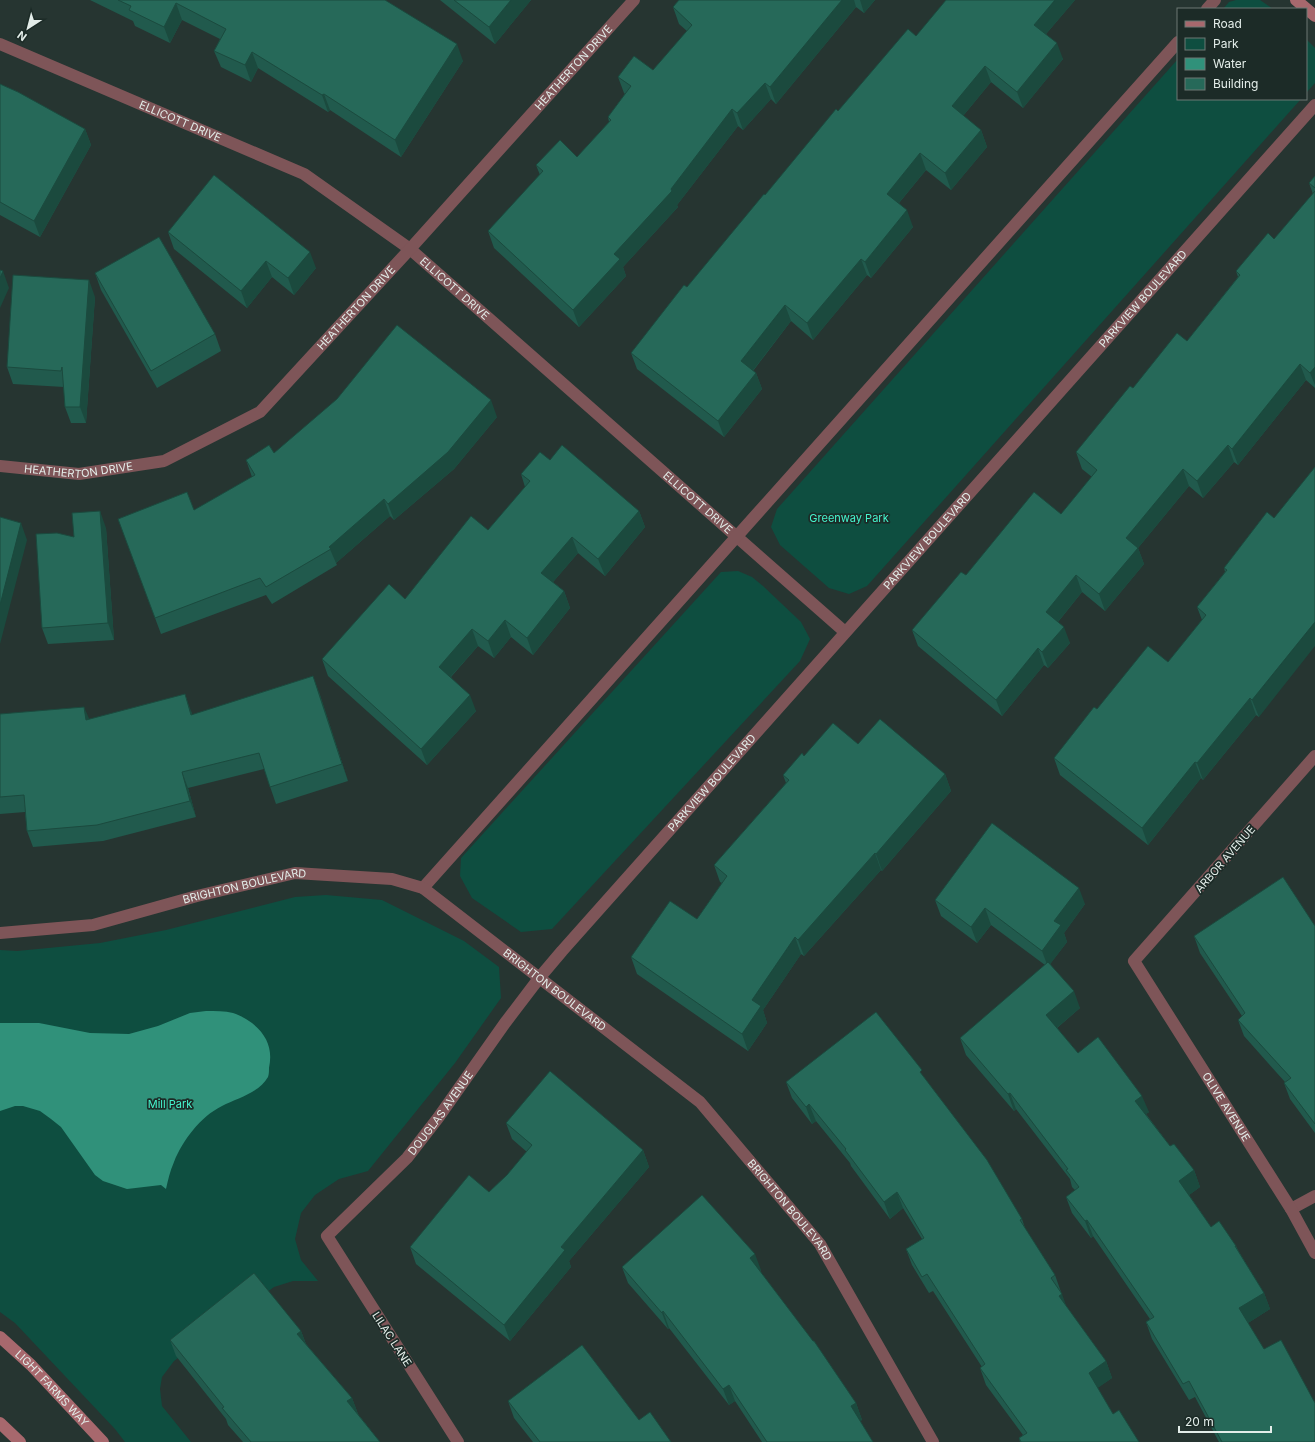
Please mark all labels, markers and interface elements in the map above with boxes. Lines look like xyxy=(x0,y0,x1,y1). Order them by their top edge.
north arrow xyxy=(8,8,48,48)
legend xyxy=(1177,8,1307,100)
text: Road xyxy=(1213,16,1242,31)
street label: HEATHERTON DRIVE xyxy=(532,22,615,113)
text: N xyxy=(15,28,30,44)
text: Park xyxy=(1213,36,1239,51)
text: Water xyxy=(1213,56,1247,71)
text: Building xyxy=(1213,76,1258,91)
street label: ELLICOTT DRIVE xyxy=(137,97,223,145)
street label: PARKVIEW BOULEVARD xyxy=(1096,247,1190,350)
street label: ELLICOTT DRIVE xyxy=(417,254,492,323)
street label: HEATHERTON DRIVE xyxy=(314,263,398,353)
street label: HEATHERTON DRIVE xyxy=(24,459,134,481)
street label: ELLICOTT DRIVE xyxy=(660,468,735,537)
street label: PARKVIEW BOULEVARD xyxy=(880,489,974,592)
park label: Greenway Park xyxy=(809,511,889,525)
street label: PARKVIEW BOULEVARD xyxy=(665,731,759,834)
street label: ARBOR AVENUE xyxy=(1192,822,1258,896)
street label: BRIGHTON BOULEVARD xyxy=(181,865,307,907)
street label: BRIGHTON BOULEVARD xyxy=(501,946,609,1034)
street label: DOUGLAS AVENUE xyxy=(405,1068,476,1158)
street label: OLIVE AVENUE xyxy=(1199,1070,1253,1144)
park label: Mill Park xyxy=(148,1097,192,1111)
street label: BRIGHTON BOULEVARD xyxy=(745,1157,835,1263)
street label: LILAC LANE xyxy=(369,1309,415,1369)
street label: LIGHT FARMS WAY xyxy=(12,1347,92,1430)
scale bar xyxy=(1179,1408,1271,1434)
text: 20 m xyxy=(1185,1414,1214,1429)

